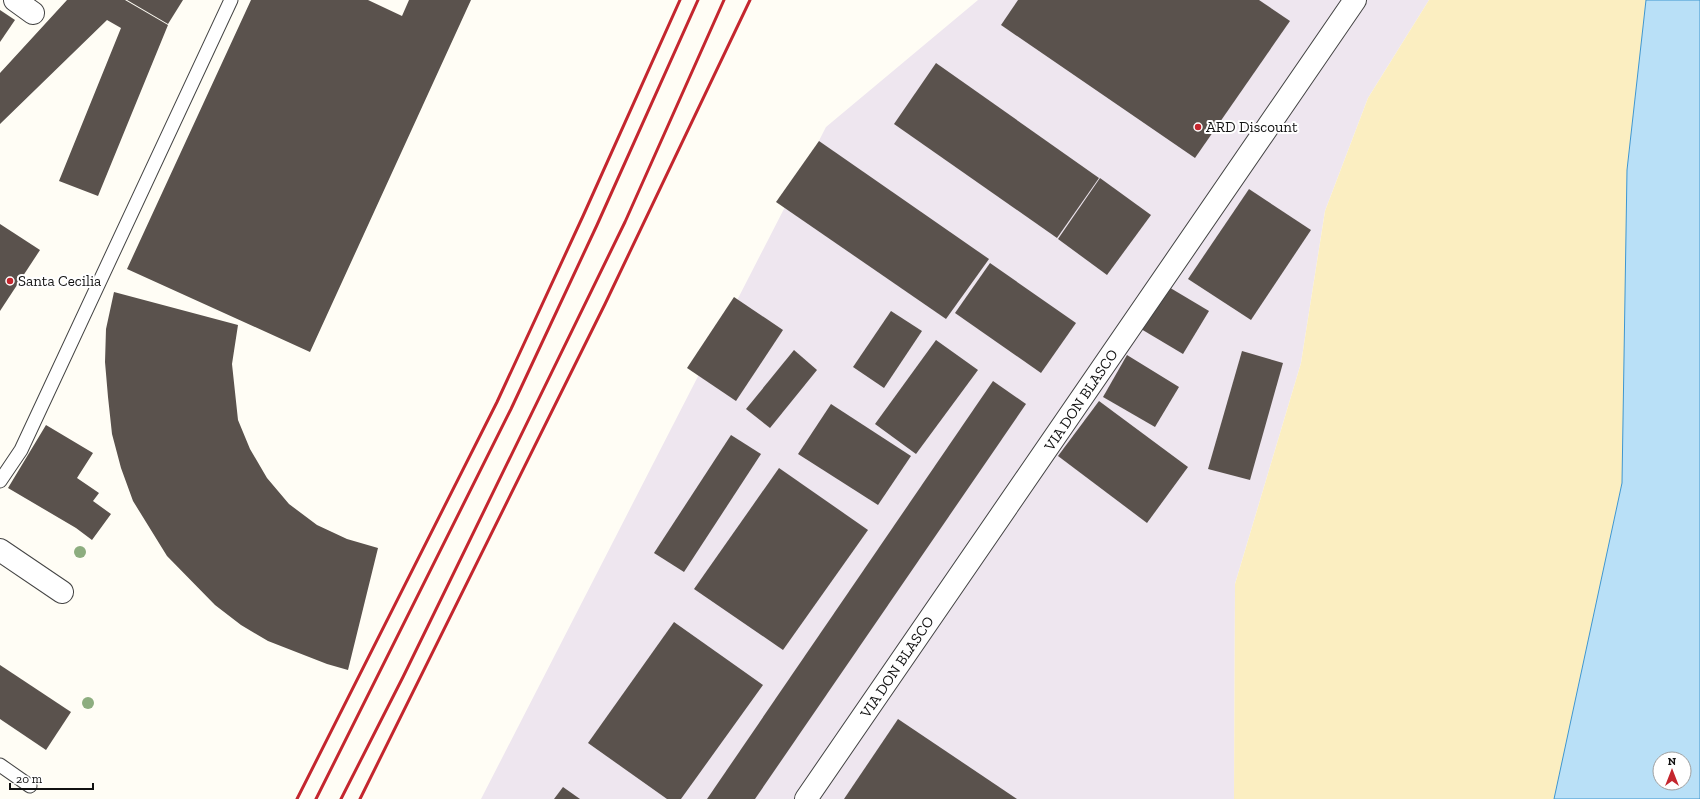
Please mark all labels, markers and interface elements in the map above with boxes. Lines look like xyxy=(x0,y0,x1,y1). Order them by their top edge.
place label: ARD Discount xyxy=(1206,118,1298,136)
marker: ARD Discount xyxy=(1193,122,1203,132)
place label: Santa Cecilia xyxy=(18,272,101,290)
marker: Santa Cecilia xyxy=(5,276,15,286)
street label: VIA DON BLASCO xyxy=(1040,346,1122,455)
street label: VIA DON BLASCO xyxy=(856,613,938,722)
north arrow xyxy=(1652,751,1692,791)
text: N xyxy=(1668,755,1677,768)
scale bar xyxy=(10,765,93,791)
text: 20 m xyxy=(16,772,43,786)

